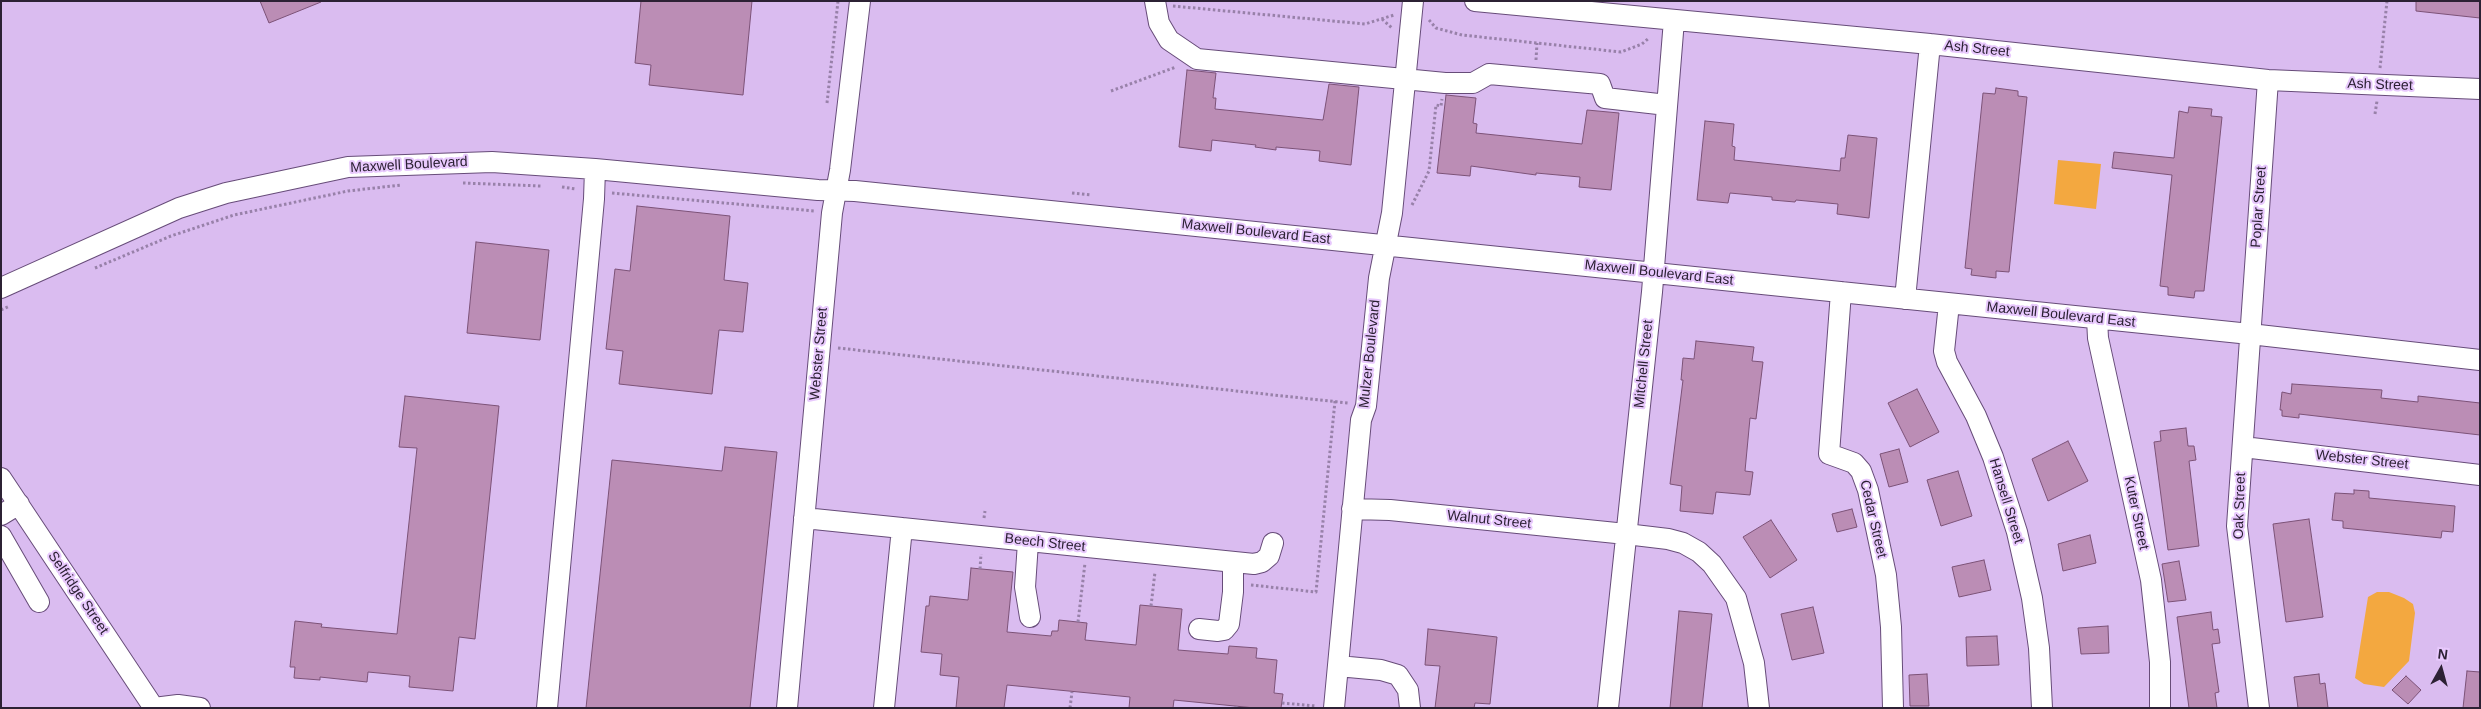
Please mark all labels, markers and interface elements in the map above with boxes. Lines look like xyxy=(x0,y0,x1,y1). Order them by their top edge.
street label: Ash Street xyxy=(1944,37,2010,61)
street label: Ash Street xyxy=(2347,75,2413,95)
street label: Maxwell Boulevard xyxy=(350,154,468,176)
street label: Poplar Street xyxy=(2248,166,2270,248)
street label: Maxwell Boulevard East xyxy=(1181,216,1331,248)
street label: Maxwell Boulevard East xyxy=(1584,257,1734,289)
street label: Mulzer Boulevard xyxy=(1356,299,1384,409)
street label: Maxwell Boulevard East xyxy=(1986,299,2136,331)
street label: Webster Street xyxy=(807,307,831,401)
street label: Mitchell Street xyxy=(1631,319,1657,409)
street label: Webster Street xyxy=(2315,447,2409,473)
street label: Hansell Street xyxy=(1985,456,2027,546)
street label: Oak Street xyxy=(2230,472,2250,540)
street label: Kuter Street xyxy=(2120,475,2152,551)
street label: Cedar Street xyxy=(1856,478,1890,560)
street label: Walnut Street xyxy=(1446,507,1532,533)
street label: Beech Street xyxy=(1004,530,1086,556)
street label: Selfridge Street xyxy=(44,548,112,638)
north arrow xyxy=(2416,644,2466,694)
text: N xyxy=(2437,646,2449,663)

